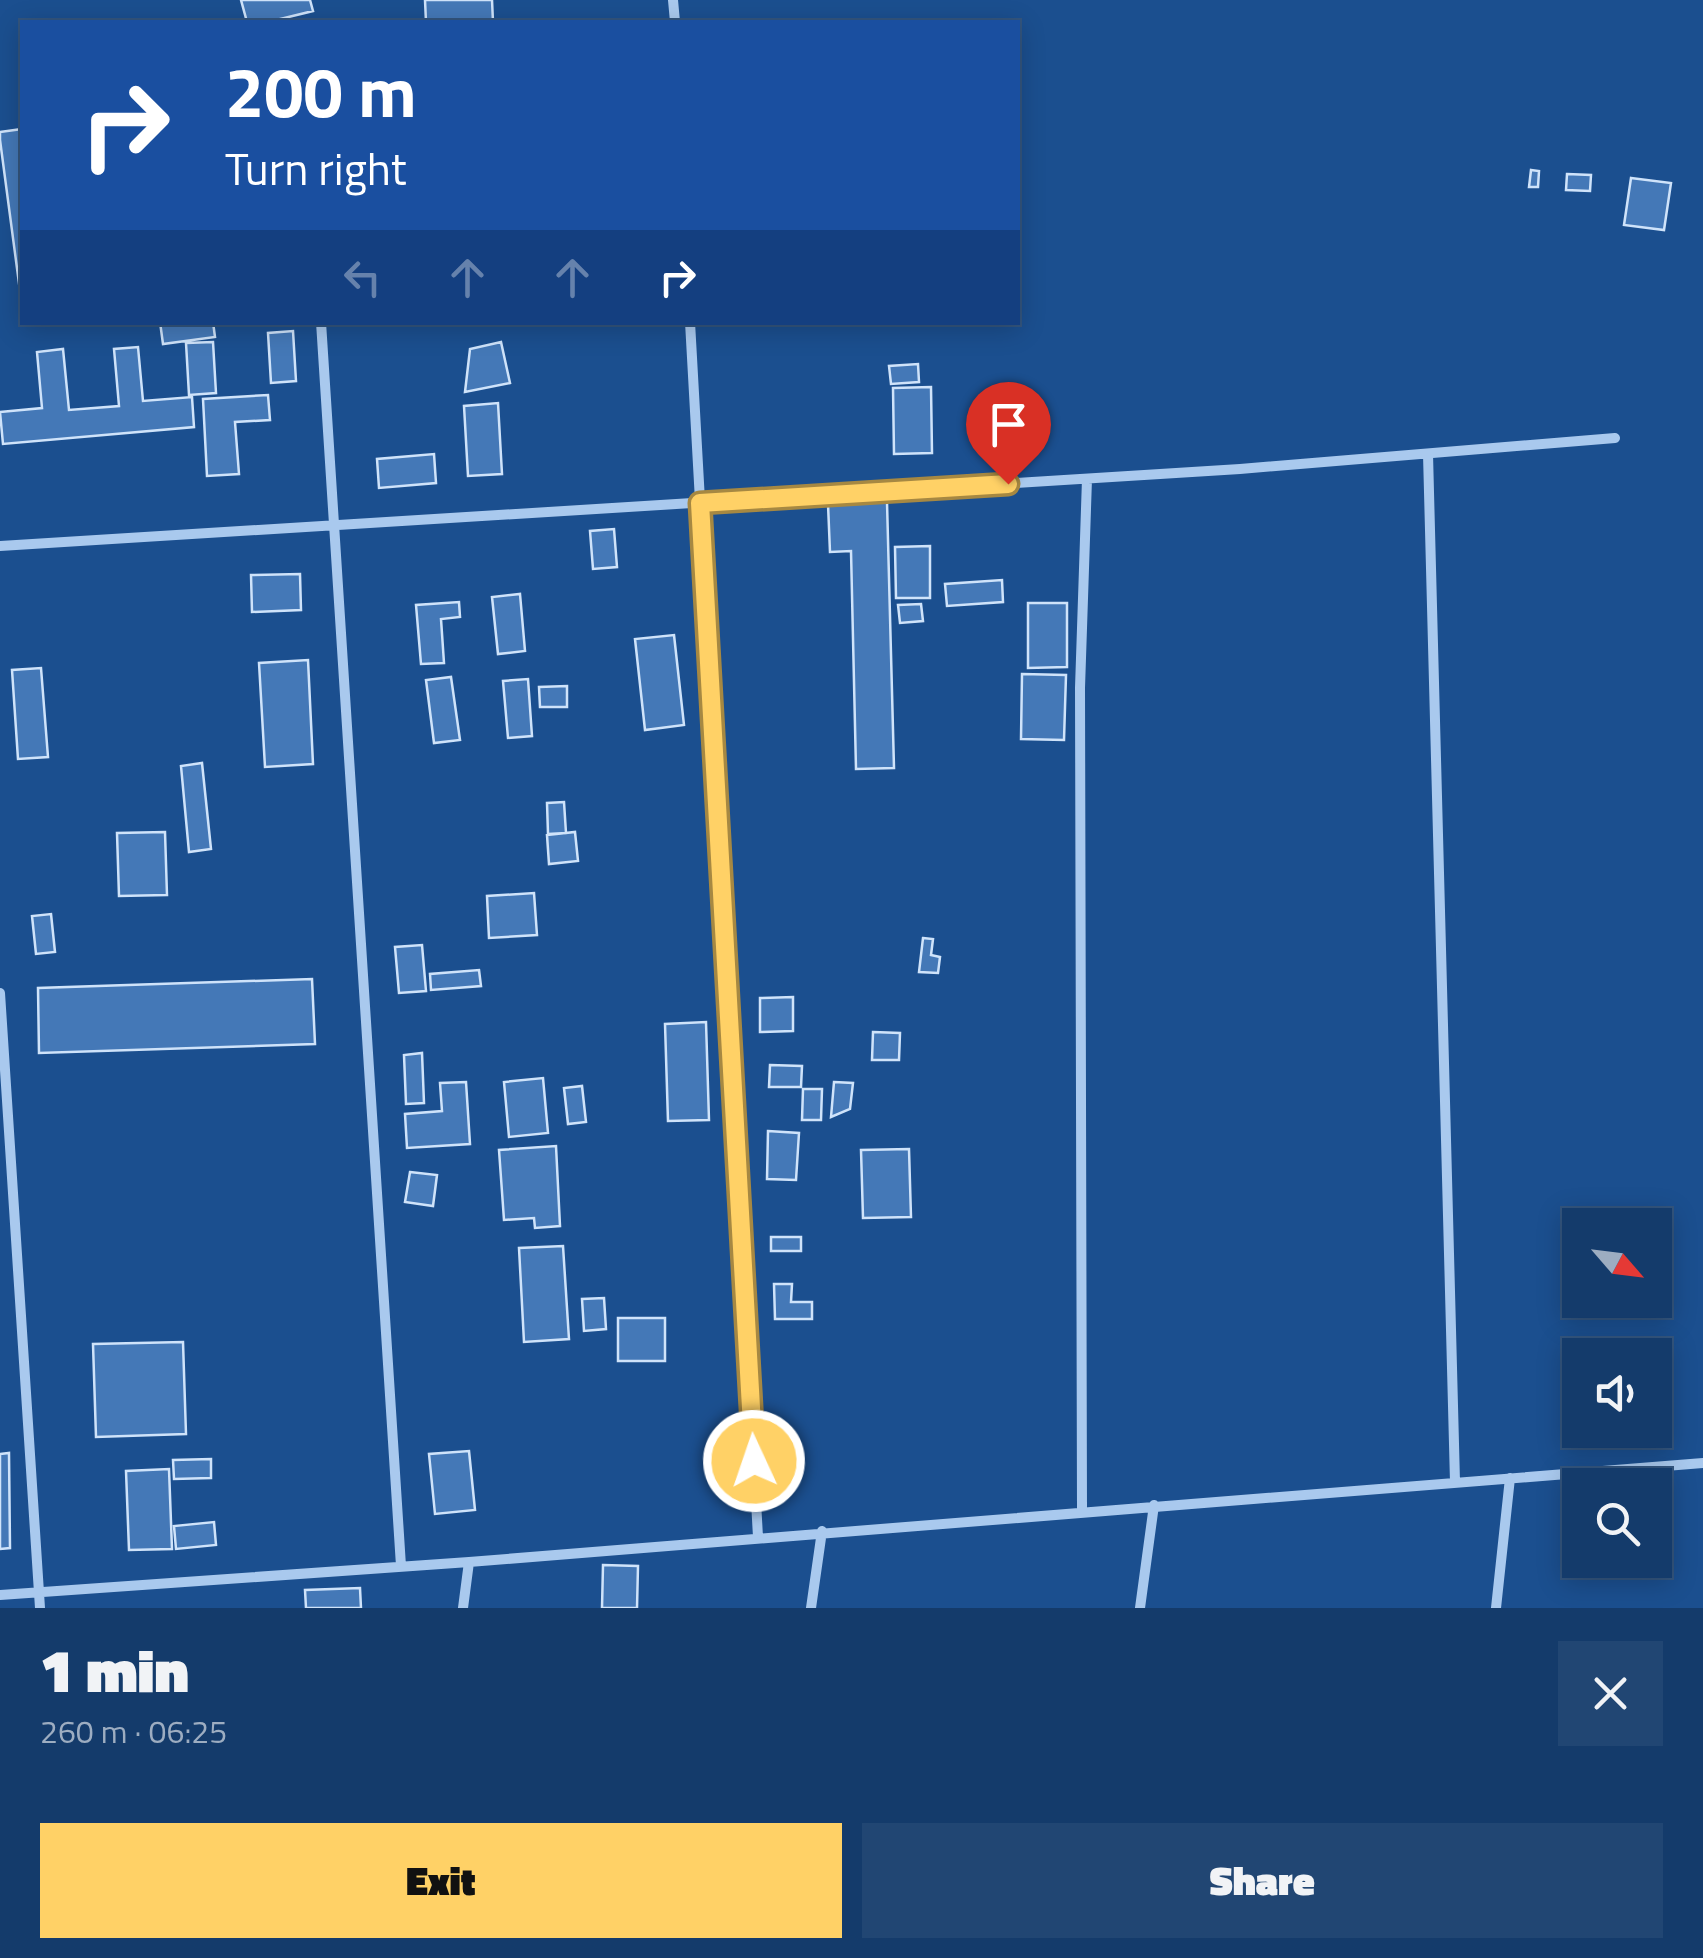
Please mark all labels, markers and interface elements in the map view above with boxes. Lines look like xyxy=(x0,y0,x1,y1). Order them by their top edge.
text: 200 m xyxy=(225,38,417,144)
icon: right xyxy=(60,60,190,190)
text: Turn right xyxy=(225,134,407,202)
icon: left xyxy=(335,250,390,305)
icon: ahead xyxy=(440,250,495,305)
icon: ahead xyxy=(545,250,600,305)
icon: right xyxy=(650,250,705,305)
pin xyxy=(966,382,1051,485)
icon: arrive xyxy=(981,397,1036,452)
north arrow xyxy=(1562,1208,1672,1318)
map controls xyxy=(1562,1208,1672,1578)
button: sound xyxy=(1562,1338,1672,1448)
position arrow xyxy=(702,1409,806,1513)
button: search xyxy=(1562,1468,1672,1578)
text: 1 min xyxy=(40,1624,189,1715)
button: close xyxy=(1558,1641,1663,1746)
text: 260 m · 06:25 xyxy=(40,1707,227,1755)
button: Exit xyxy=(40,1823,842,1938)
button: Share xyxy=(862,1823,1663,1938)

